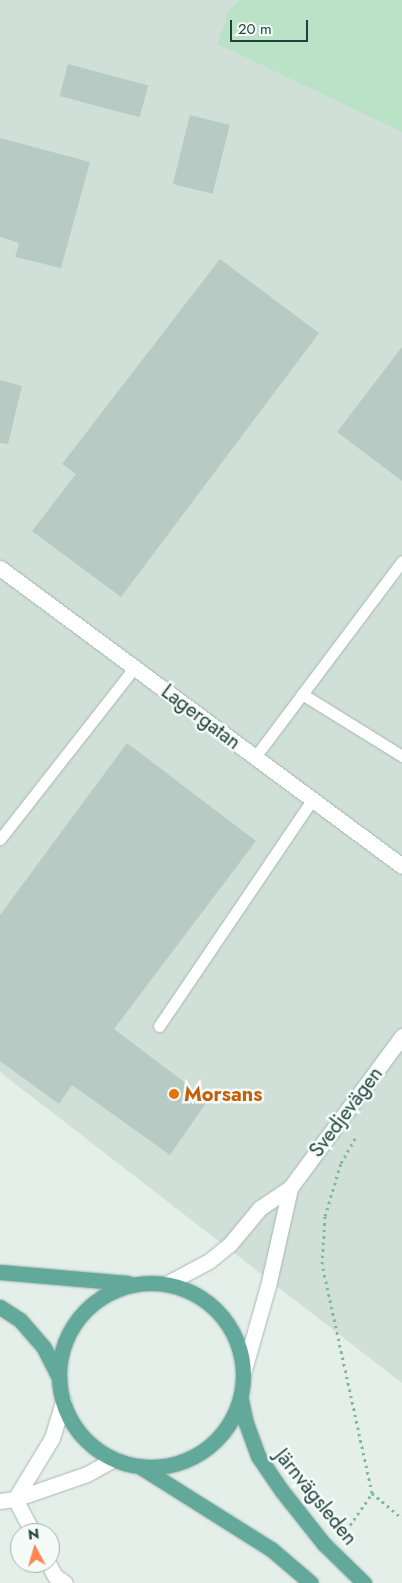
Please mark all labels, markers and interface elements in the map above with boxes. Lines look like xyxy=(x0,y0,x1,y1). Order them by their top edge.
scale bar xyxy=(232,10,310,42)
text: 20 m xyxy=(238,18,272,40)
street label: Lagergatan xyxy=(157,679,245,755)
street label: Svedjevägen xyxy=(304,1062,388,1162)
place label: Morsans xyxy=(184,1082,262,1106)
marker: Morsans xyxy=(168,1088,180,1100)
street label: Järnvägsleden xyxy=(270,1444,362,1550)
north arrow xyxy=(10,1523,60,1573)
text: N xyxy=(27,1524,40,1545)

